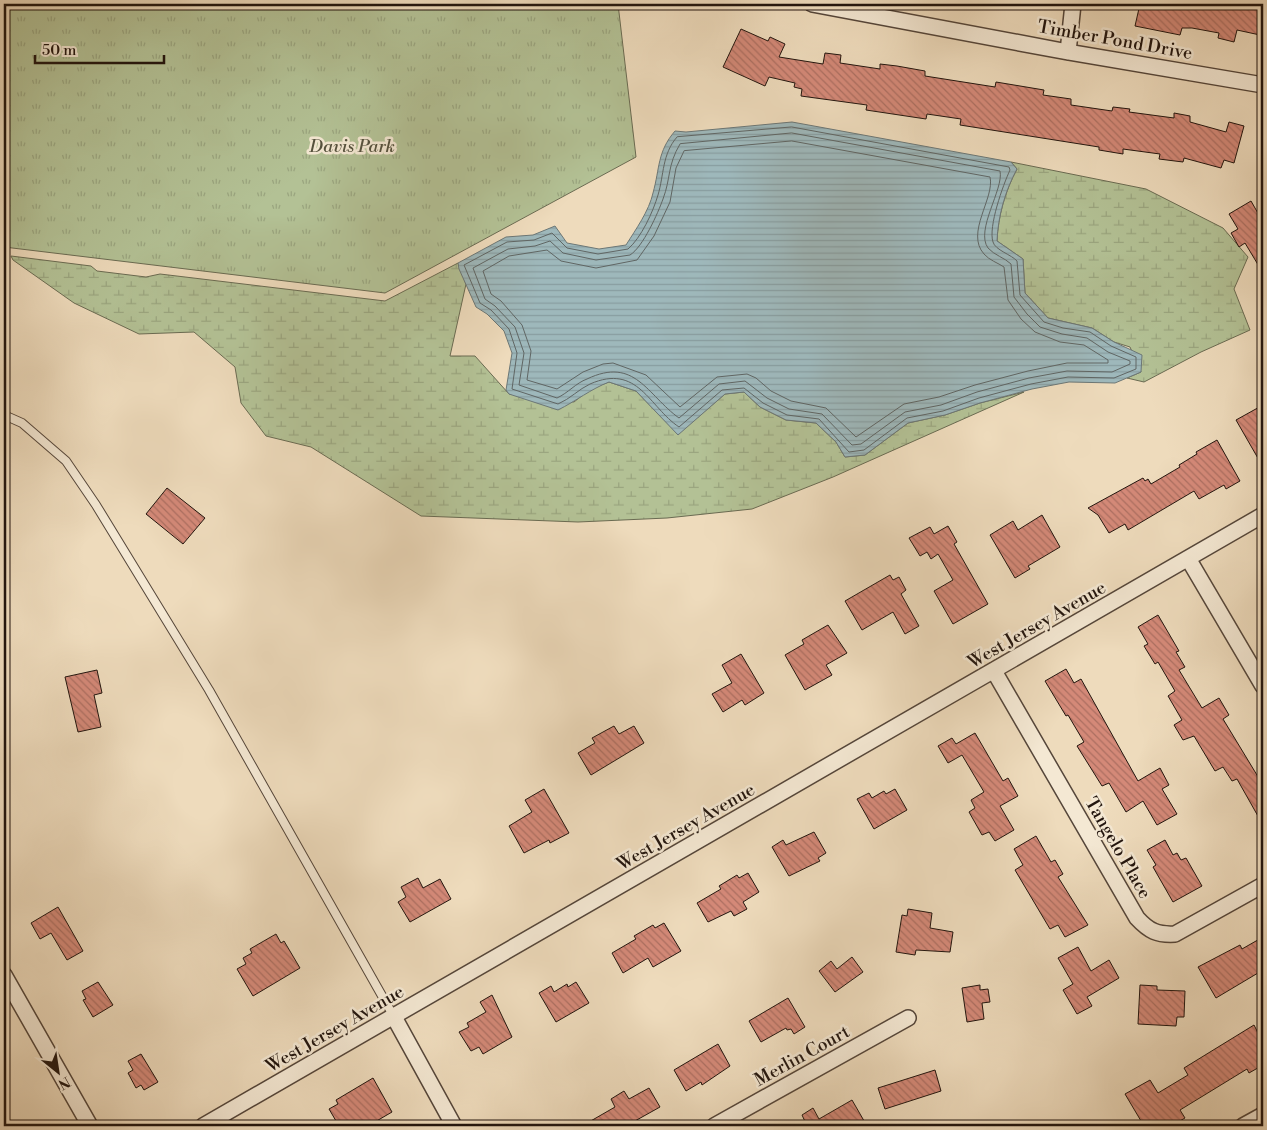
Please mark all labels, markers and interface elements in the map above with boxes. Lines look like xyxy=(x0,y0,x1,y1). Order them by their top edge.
street label: Timber Pond Drive xyxy=(1036,15,1194,65)
scale bar xyxy=(35,32,164,64)
text: 50 m xyxy=(42,41,76,60)
park label: Davis Park xyxy=(308,135,395,158)
street label: West Jersey Avenue xyxy=(963,576,1110,674)
street label: West Jersey Avenue xyxy=(612,778,759,876)
street label: Tangelo Place xyxy=(1080,793,1156,903)
street label: West Jersey Avenue xyxy=(261,980,408,1078)
street label: Merlin Court xyxy=(750,1020,854,1092)
north arrow xyxy=(32,1048,82,1098)
text: N xyxy=(55,1072,73,1093)

